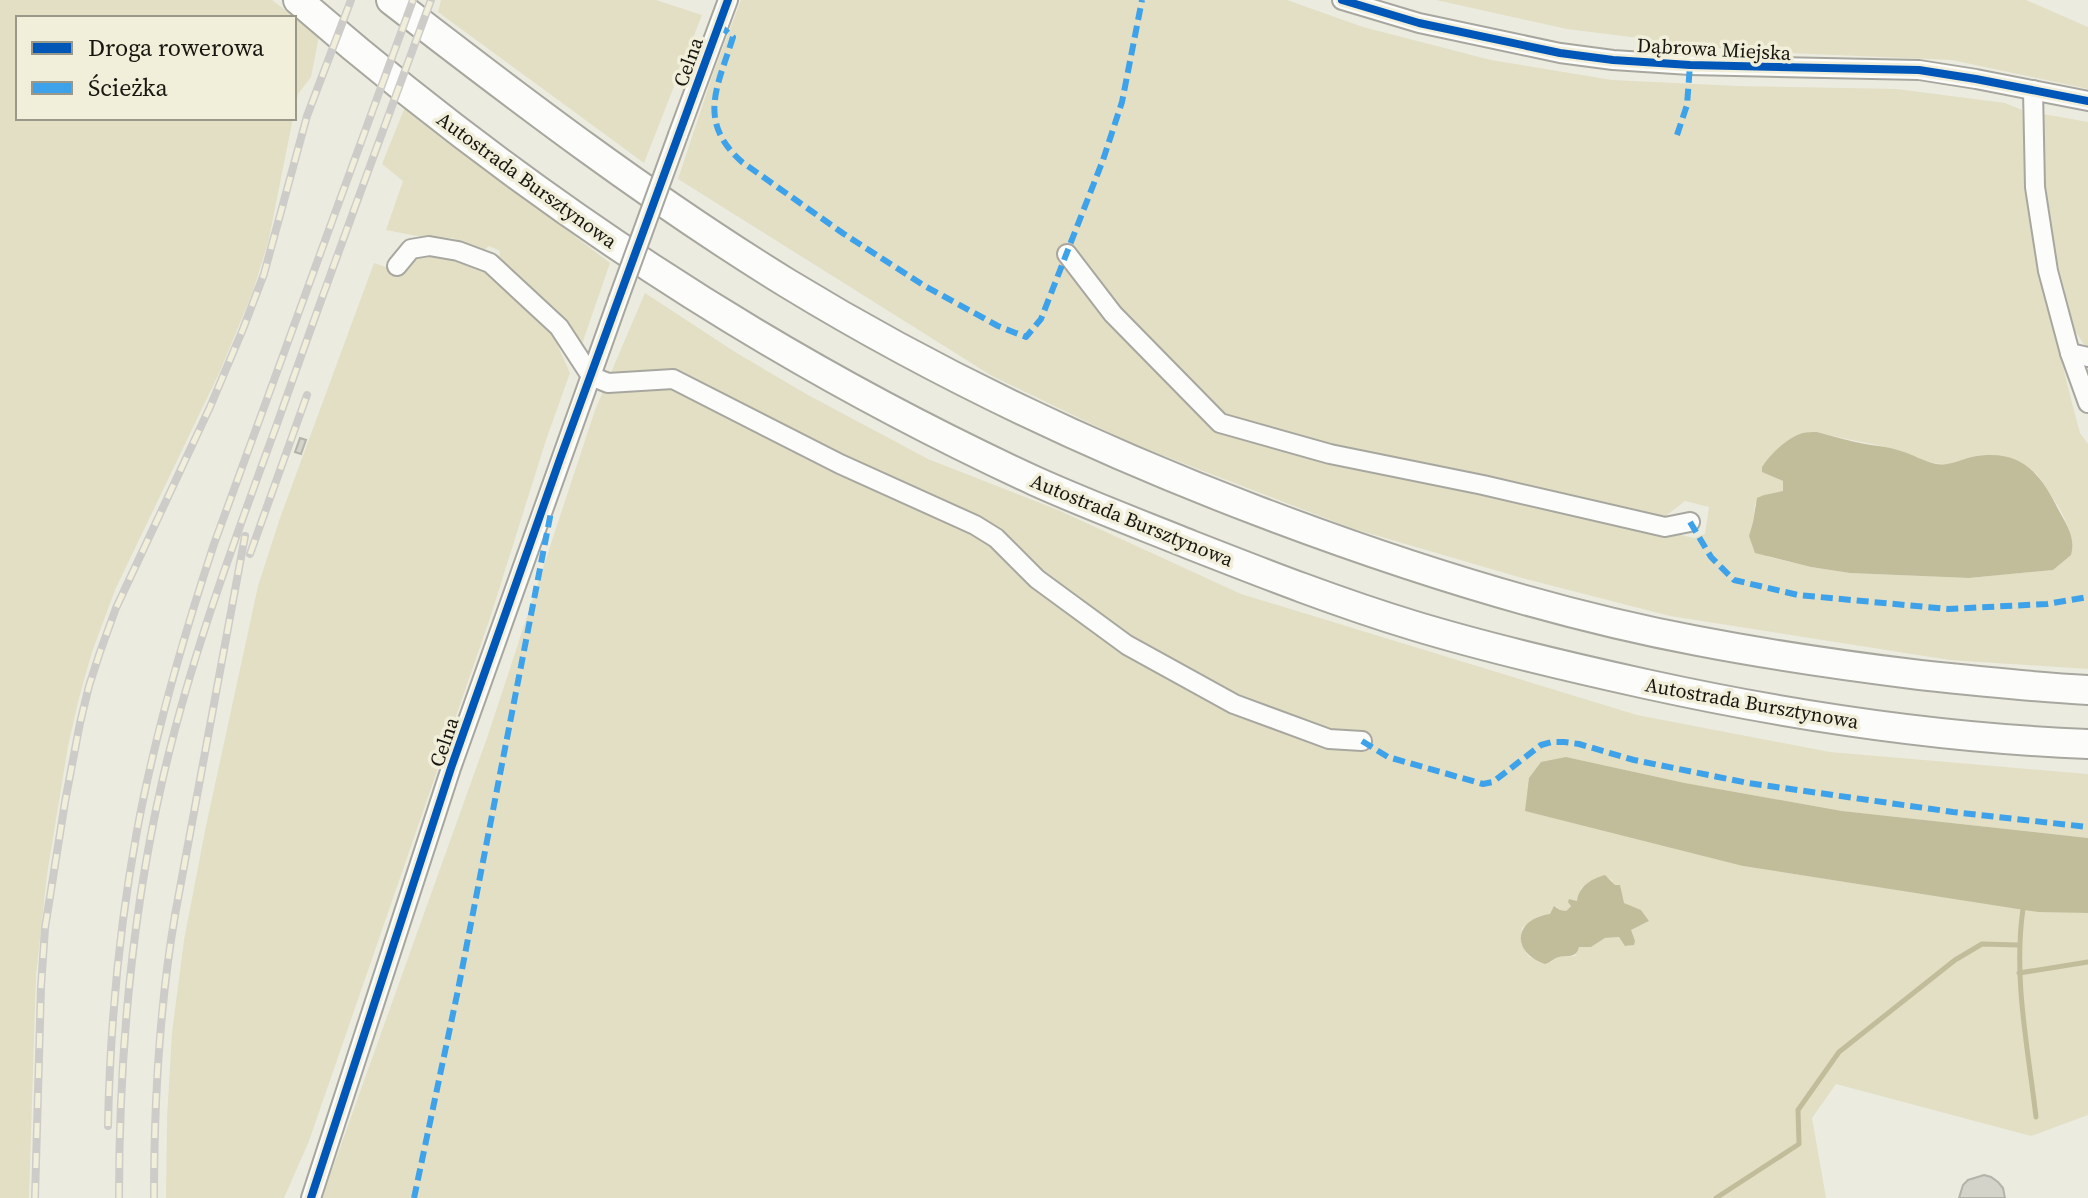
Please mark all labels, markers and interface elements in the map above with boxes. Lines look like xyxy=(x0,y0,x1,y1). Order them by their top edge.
legend xyxy=(16,16,296,120)
text: Droga rowerowa xyxy=(88,31,265,64)
street label: Dąbrowa Miejska xyxy=(1636,31,1793,67)
street label: Celna xyxy=(666,33,710,91)
text: Ścieżka xyxy=(88,71,168,104)
street label: Autostrada Bursztynowa xyxy=(431,105,623,255)
street label: Autostrada Bursztynowa xyxy=(1026,466,1238,574)
street label: Autostrada Bursztynowa xyxy=(1643,670,1862,736)
street label: Celna xyxy=(422,713,466,771)

